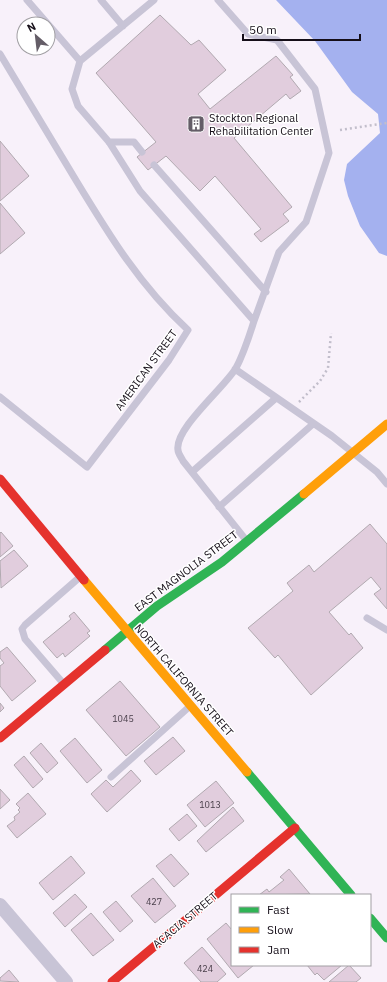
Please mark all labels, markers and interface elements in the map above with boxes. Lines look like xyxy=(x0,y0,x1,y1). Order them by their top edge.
north arrow xyxy=(16,16,56,56)
scale bar xyxy=(243,16,360,42)
text: N xyxy=(25,19,38,35)
text: 50 m xyxy=(249,22,277,37)
place label: Stockton Regional Rehabilitation Center xyxy=(209,111,313,138)
building icon: Stockton Regional Rehabilitation Center xyxy=(186,114,206,134)
street label: AMERICAN STREET xyxy=(112,326,181,413)
street label: EAST MAGNOLIA STREET xyxy=(132,527,241,614)
street label: NORTH CALIFORNIA STREET xyxy=(131,621,237,740)
house number: 1045 xyxy=(112,713,134,724)
house number: 1013 xyxy=(199,799,221,810)
street label: ACACIA STREET xyxy=(150,888,221,951)
legend xyxy=(231,894,371,966)
house number: 427 xyxy=(146,896,162,907)
text: Fast xyxy=(267,902,290,917)
text: Slow xyxy=(267,922,293,937)
text: Jam xyxy=(267,942,290,957)
house number: 424 xyxy=(197,963,213,974)

